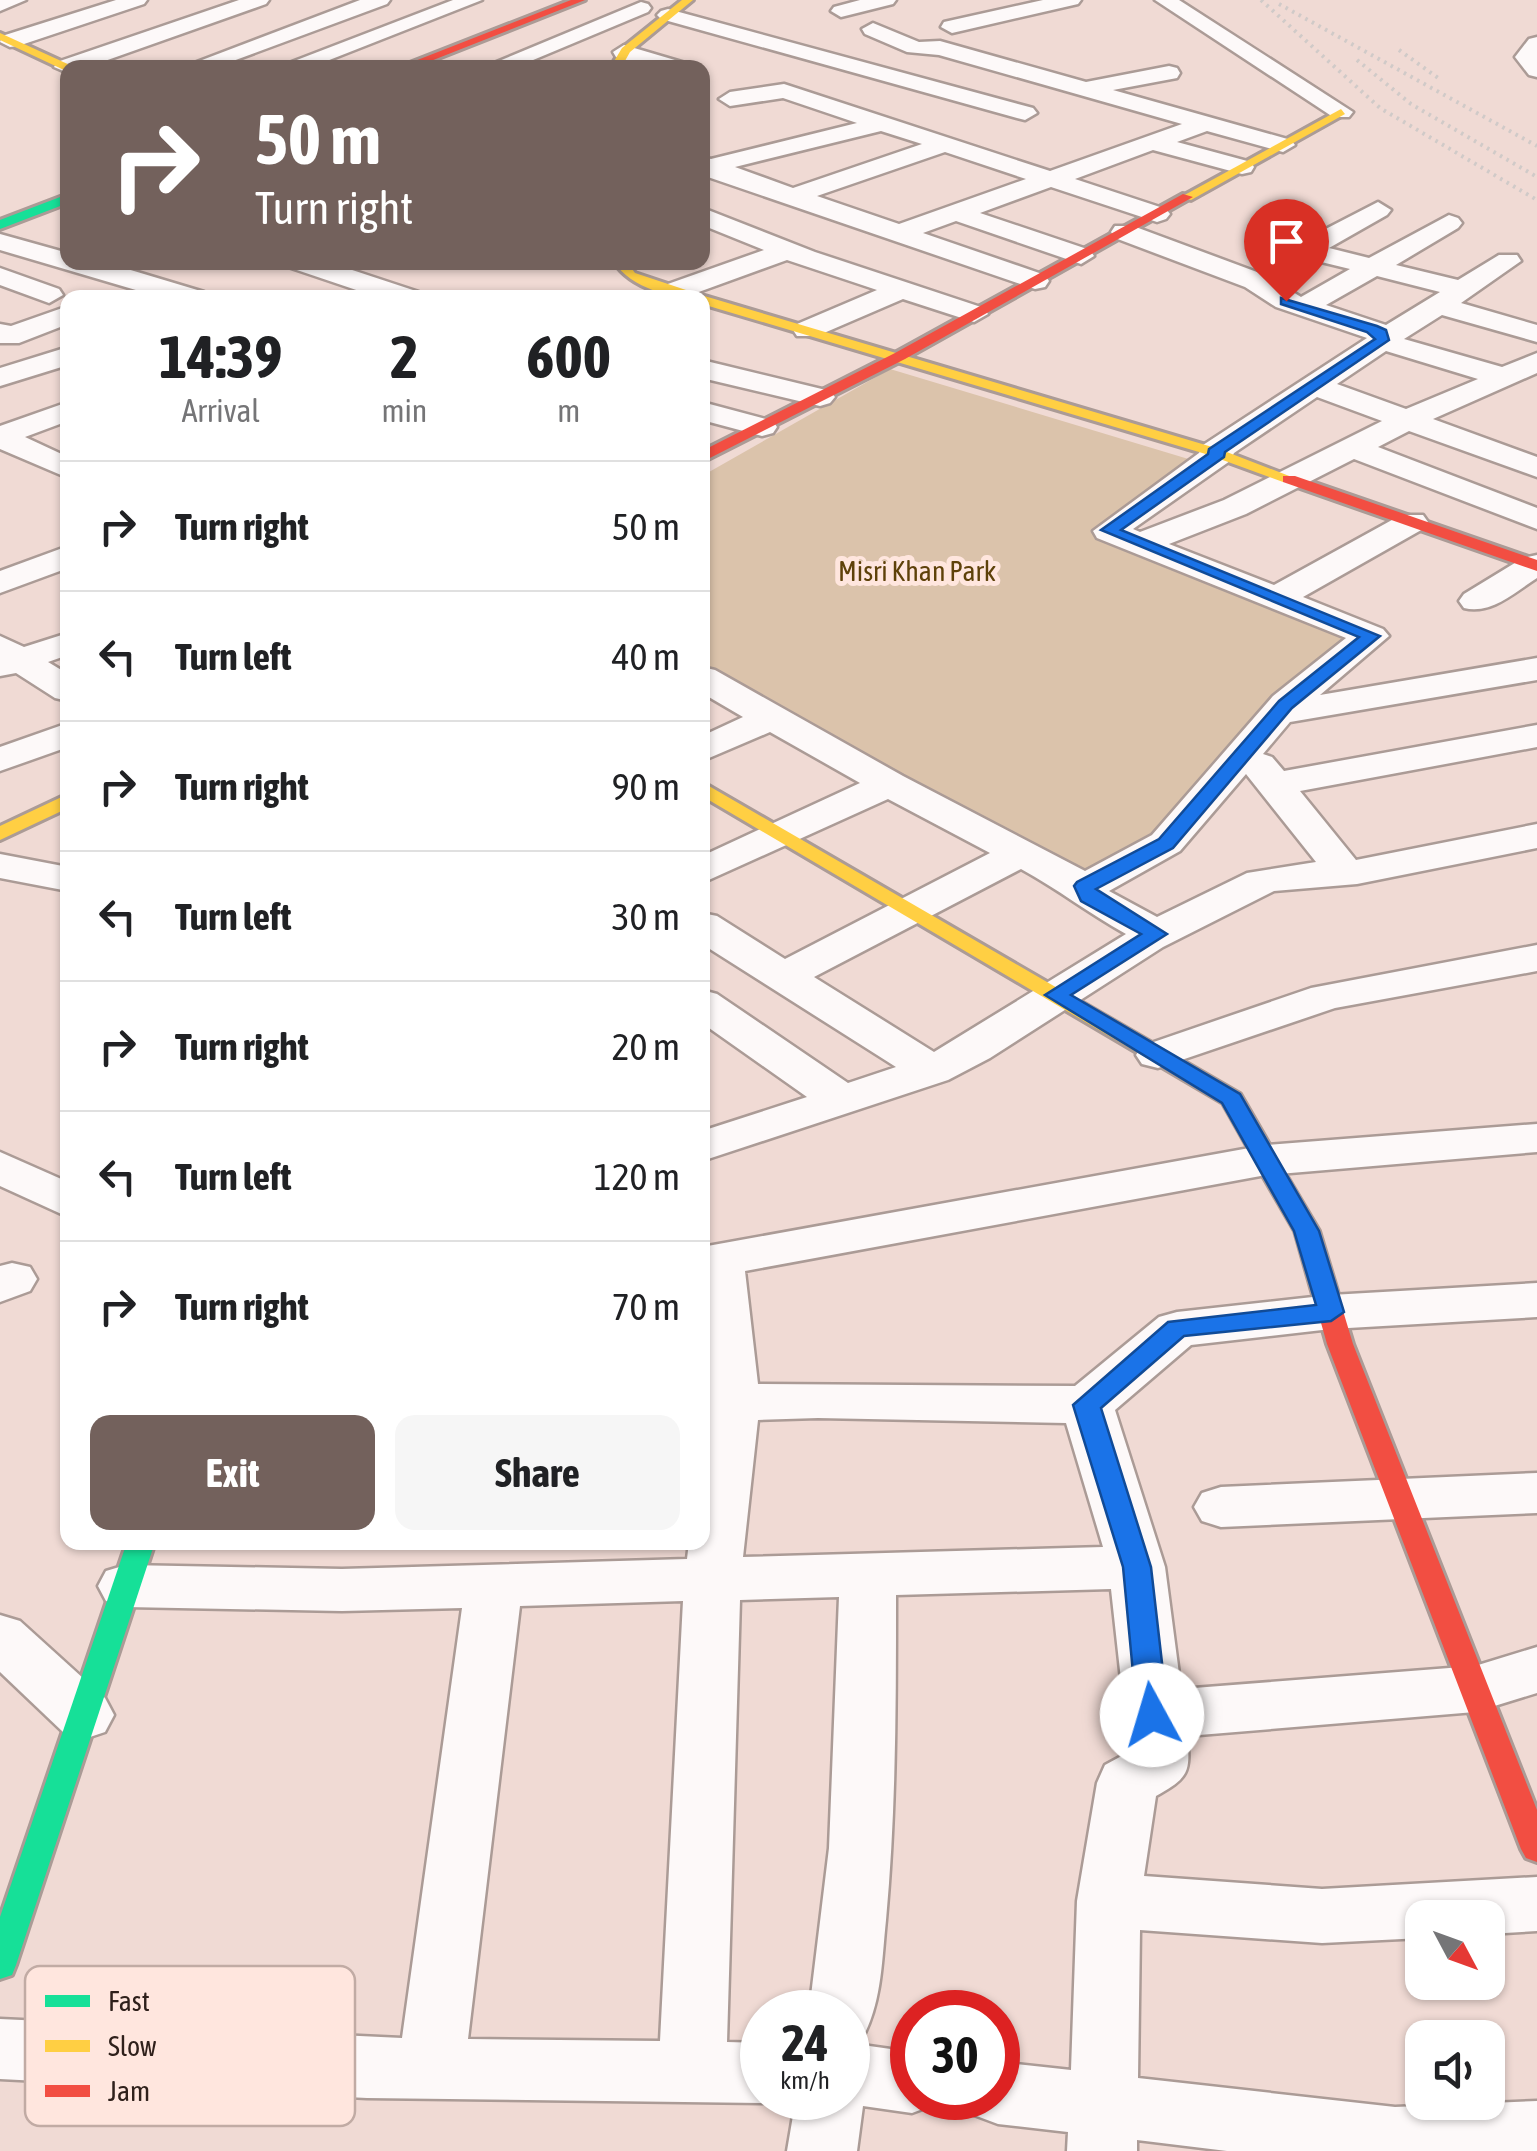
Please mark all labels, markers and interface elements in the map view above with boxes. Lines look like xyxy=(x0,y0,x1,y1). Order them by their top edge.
text: 50 m xyxy=(255,99,381,179)
icon: right xyxy=(90,100,220,230)
text: Turn right xyxy=(255,182,413,234)
pin xyxy=(1244,199,1329,302)
icon: arrive xyxy=(1259,214,1314,269)
text: 14:39 xyxy=(159,322,282,391)
text: 2 xyxy=(390,322,419,391)
text: 600 xyxy=(526,322,611,391)
text: Arrival xyxy=(182,392,260,429)
text: min xyxy=(381,392,427,429)
text: m xyxy=(557,392,580,429)
icon: right xyxy=(90,499,145,554)
text: Turn right xyxy=(175,505,309,548)
text: 50 m xyxy=(612,505,680,548)
park label: Misri Khan Park xyxy=(838,555,996,587)
icon: left xyxy=(90,629,145,684)
text: Turn left xyxy=(175,635,291,678)
text: 40 m xyxy=(612,635,680,678)
icon: right xyxy=(90,759,145,814)
text: Turn right xyxy=(175,765,309,808)
text: 90 m xyxy=(612,765,680,808)
icon: left xyxy=(90,889,145,944)
text: Turn left xyxy=(175,895,291,938)
text: 30 m xyxy=(612,895,680,938)
icon: right xyxy=(90,1019,145,1074)
text: Turn right xyxy=(175,1025,309,1068)
text: 20 m xyxy=(612,1025,680,1068)
icon: left xyxy=(90,1149,145,1204)
text: Turn left xyxy=(175,1155,291,1198)
text: 120 m xyxy=(594,1155,680,1198)
icon: right xyxy=(90,1279,145,1334)
text: Turn right xyxy=(175,1285,309,1328)
text: 70 m xyxy=(612,1285,680,1328)
button: Exit xyxy=(90,1415,375,1530)
button: Share xyxy=(395,1415,680,1530)
position arrow xyxy=(1100,1663,1204,1767)
north arrow xyxy=(1405,1900,1505,2000)
map controls xyxy=(1405,1900,1505,2120)
legend xyxy=(25,1966,355,2126)
text: Fast xyxy=(108,1985,150,2017)
speed limit sign: 30 xyxy=(890,1990,1020,2120)
text: 24 xyxy=(781,2014,828,2072)
button: sound xyxy=(1405,2020,1505,2120)
text: Slow xyxy=(108,2030,157,2062)
text: km/h xyxy=(780,2066,830,2094)
text: Jam xyxy=(108,2075,150,2107)

